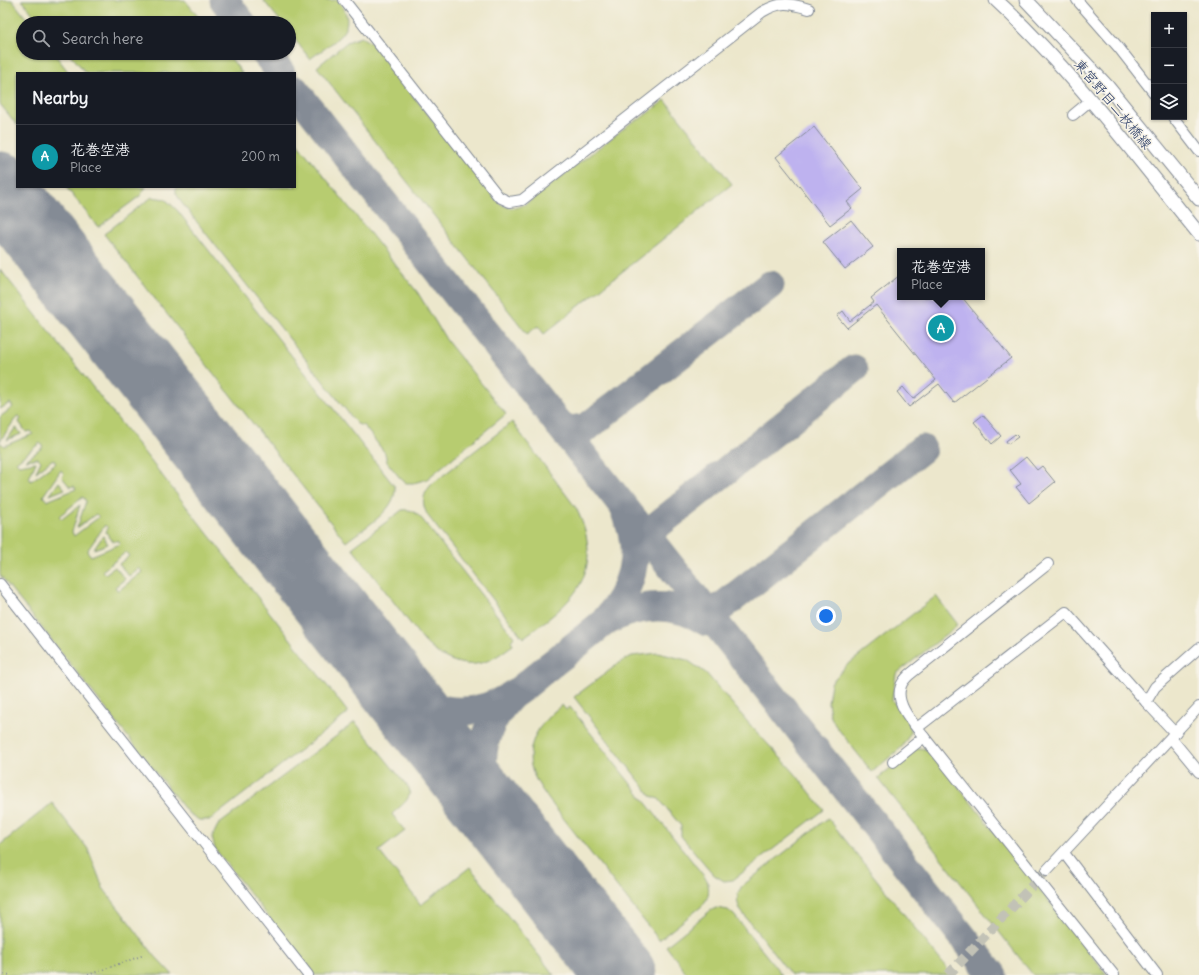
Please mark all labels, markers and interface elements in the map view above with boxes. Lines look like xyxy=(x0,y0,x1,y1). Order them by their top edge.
map controls xyxy=(1151,12,1187,120)
button: + xyxy=(1151,12,1187,48)
search box xyxy=(16,16,296,60)
icon: search xyxy=(30,27,52,49)
text: Search here xyxy=(62,29,143,48)
button: − xyxy=(1151,48,1187,84)
street label: 東宮野目二枚橋線 xyxy=(1070,55,1156,153)
button: layers xyxy=(1151,84,1187,120)
text: Nearby xyxy=(32,87,88,109)
text: 花巻空港 xyxy=(70,140,130,159)
text: A xyxy=(41,148,49,165)
text: 200 m xyxy=(241,148,280,165)
text: Place xyxy=(70,159,101,176)
popup xyxy=(897,248,985,300)
text: 花巻空港 xyxy=(911,257,971,276)
text: Place xyxy=(911,276,942,293)
pin: A xyxy=(928,313,954,343)
your location xyxy=(816,606,836,626)

